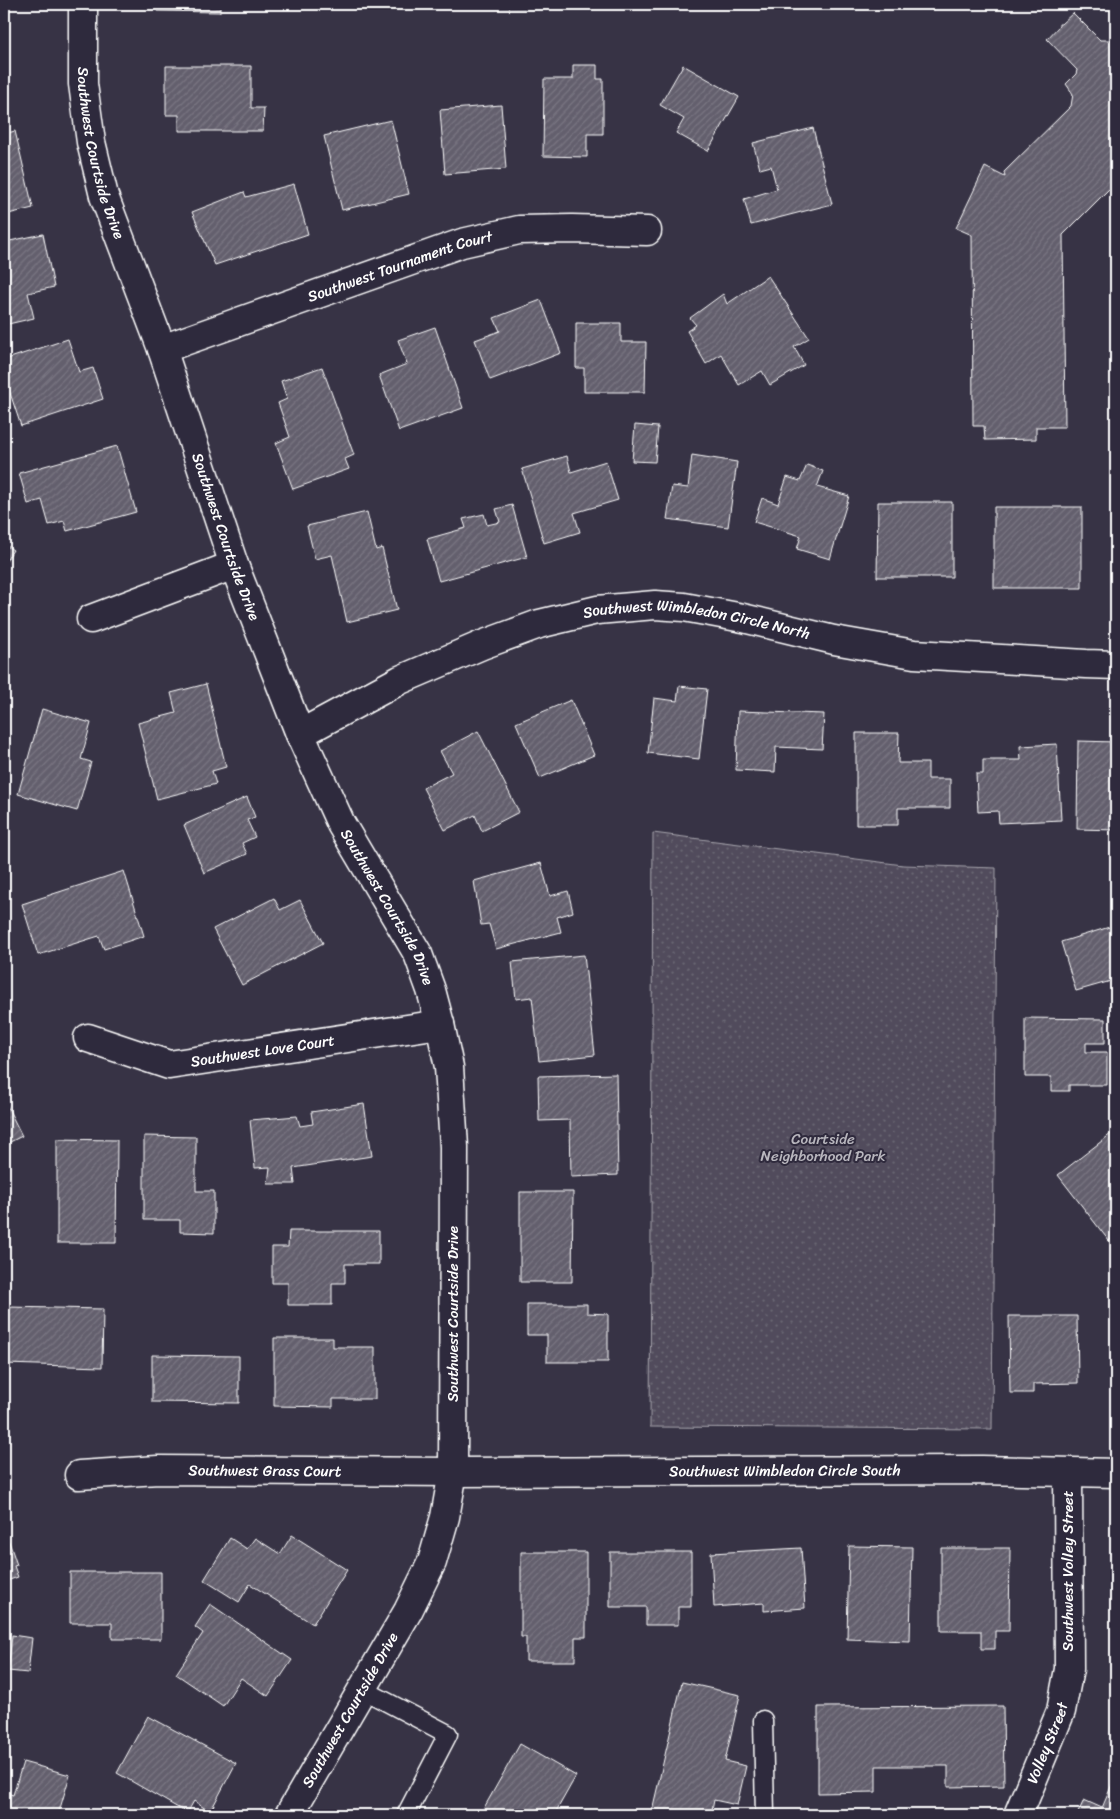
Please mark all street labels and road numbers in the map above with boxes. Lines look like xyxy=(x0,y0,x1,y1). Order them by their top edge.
street label: Southwest Courtside Drive xyxy=(70,67,132,243)
street label: Southwest Tournament Court xyxy=(304,223,496,310)
street label: Southwest Courtside Drive xyxy=(184,449,267,624)
street label: Southwest Wimbledon Circle North xyxy=(580,592,813,647)
street label: Southwest Courtside Drive xyxy=(333,823,441,989)
street label: Southwest Love Court xyxy=(189,1027,337,1075)
street label: Southwest Courtside Drive xyxy=(440,1226,466,1402)
street label: Southwest Grass Court xyxy=(188,1457,342,1484)
street label: Southwest Wimbledon Circle South xyxy=(669,1457,901,1484)
street label: Southwest Volley Street xyxy=(1055,1490,1081,1651)
street label: Southwest Courtside Drive xyxy=(295,1627,405,1793)
street label: Volley Street xyxy=(1019,1699,1076,1788)

